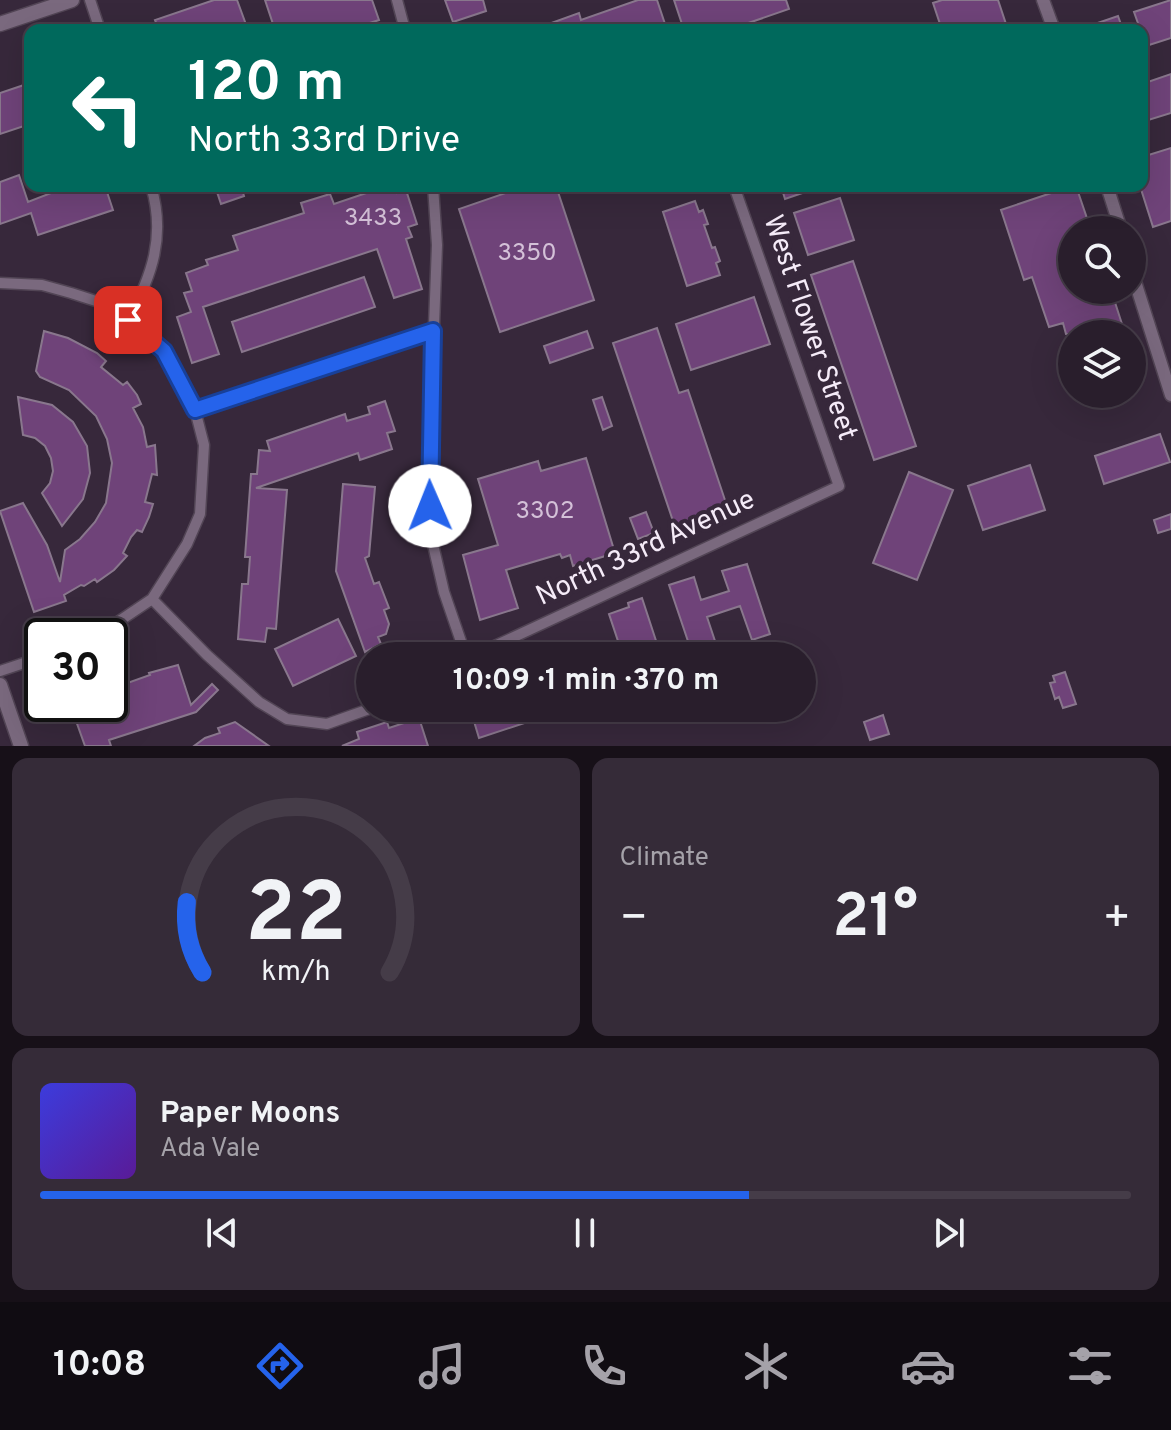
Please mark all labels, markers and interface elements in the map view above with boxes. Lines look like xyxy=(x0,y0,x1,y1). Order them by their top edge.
text: 120 m xyxy=(188,50,345,120)
icon: left xyxy=(56,56,160,160)
text: North 33rd Drive xyxy=(188,119,460,165)
house number: 3433 xyxy=(344,204,402,234)
street label: West Flower Street xyxy=(754,211,864,445)
map controls xyxy=(1058,216,1146,408)
button: search xyxy=(1058,216,1146,304)
house number: 3350 xyxy=(497,239,557,269)
pin xyxy=(94,286,162,354)
icon: arrive xyxy=(106,298,150,342)
button: layers xyxy=(1058,320,1146,408)
position arrow xyxy=(388,464,472,548)
street label: North 33rd Avenue xyxy=(531,482,761,616)
house number: 3302 xyxy=(516,497,574,527)
speed limit sign: 30 xyxy=(24,618,128,722)
text: 10:09 · 1 min · 370 m xyxy=(453,663,719,700)
text: Climate xyxy=(620,842,709,875)
text: 22 xyxy=(245,866,347,971)
text: 21° xyxy=(832,882,918,958)
text: − xyxy=(620,892,648,948)
text: + xyxy=(1103,892,1131,948)
text: km/h xyxy=(261,955,330,991)
text: Paper Moons xyxy=(160,1096,340,1133)
text: Ada Vale xyxy=(160,1133,260,1166)
icon: previous xyxy=(200,1211,244,1255)
icon: pause xyxy=(563,1211,607,1255)
icon: next xyxy=(927,1211,971,1255)
icon: directions xyxy=(252,1338,308,1394)
icon: music xyxy=(414,1338,470,1394)
icon: phone xyxy=(576,1338,632,1394)
icon: climate xyxy=(738,1338,794,1394)
icon: car xyxy=(900,1338,956,1394)
icon: filters xyxy=(1062,1338,1118,1394)
text: 10:08 xyxy=(53,1343,146,1389)

